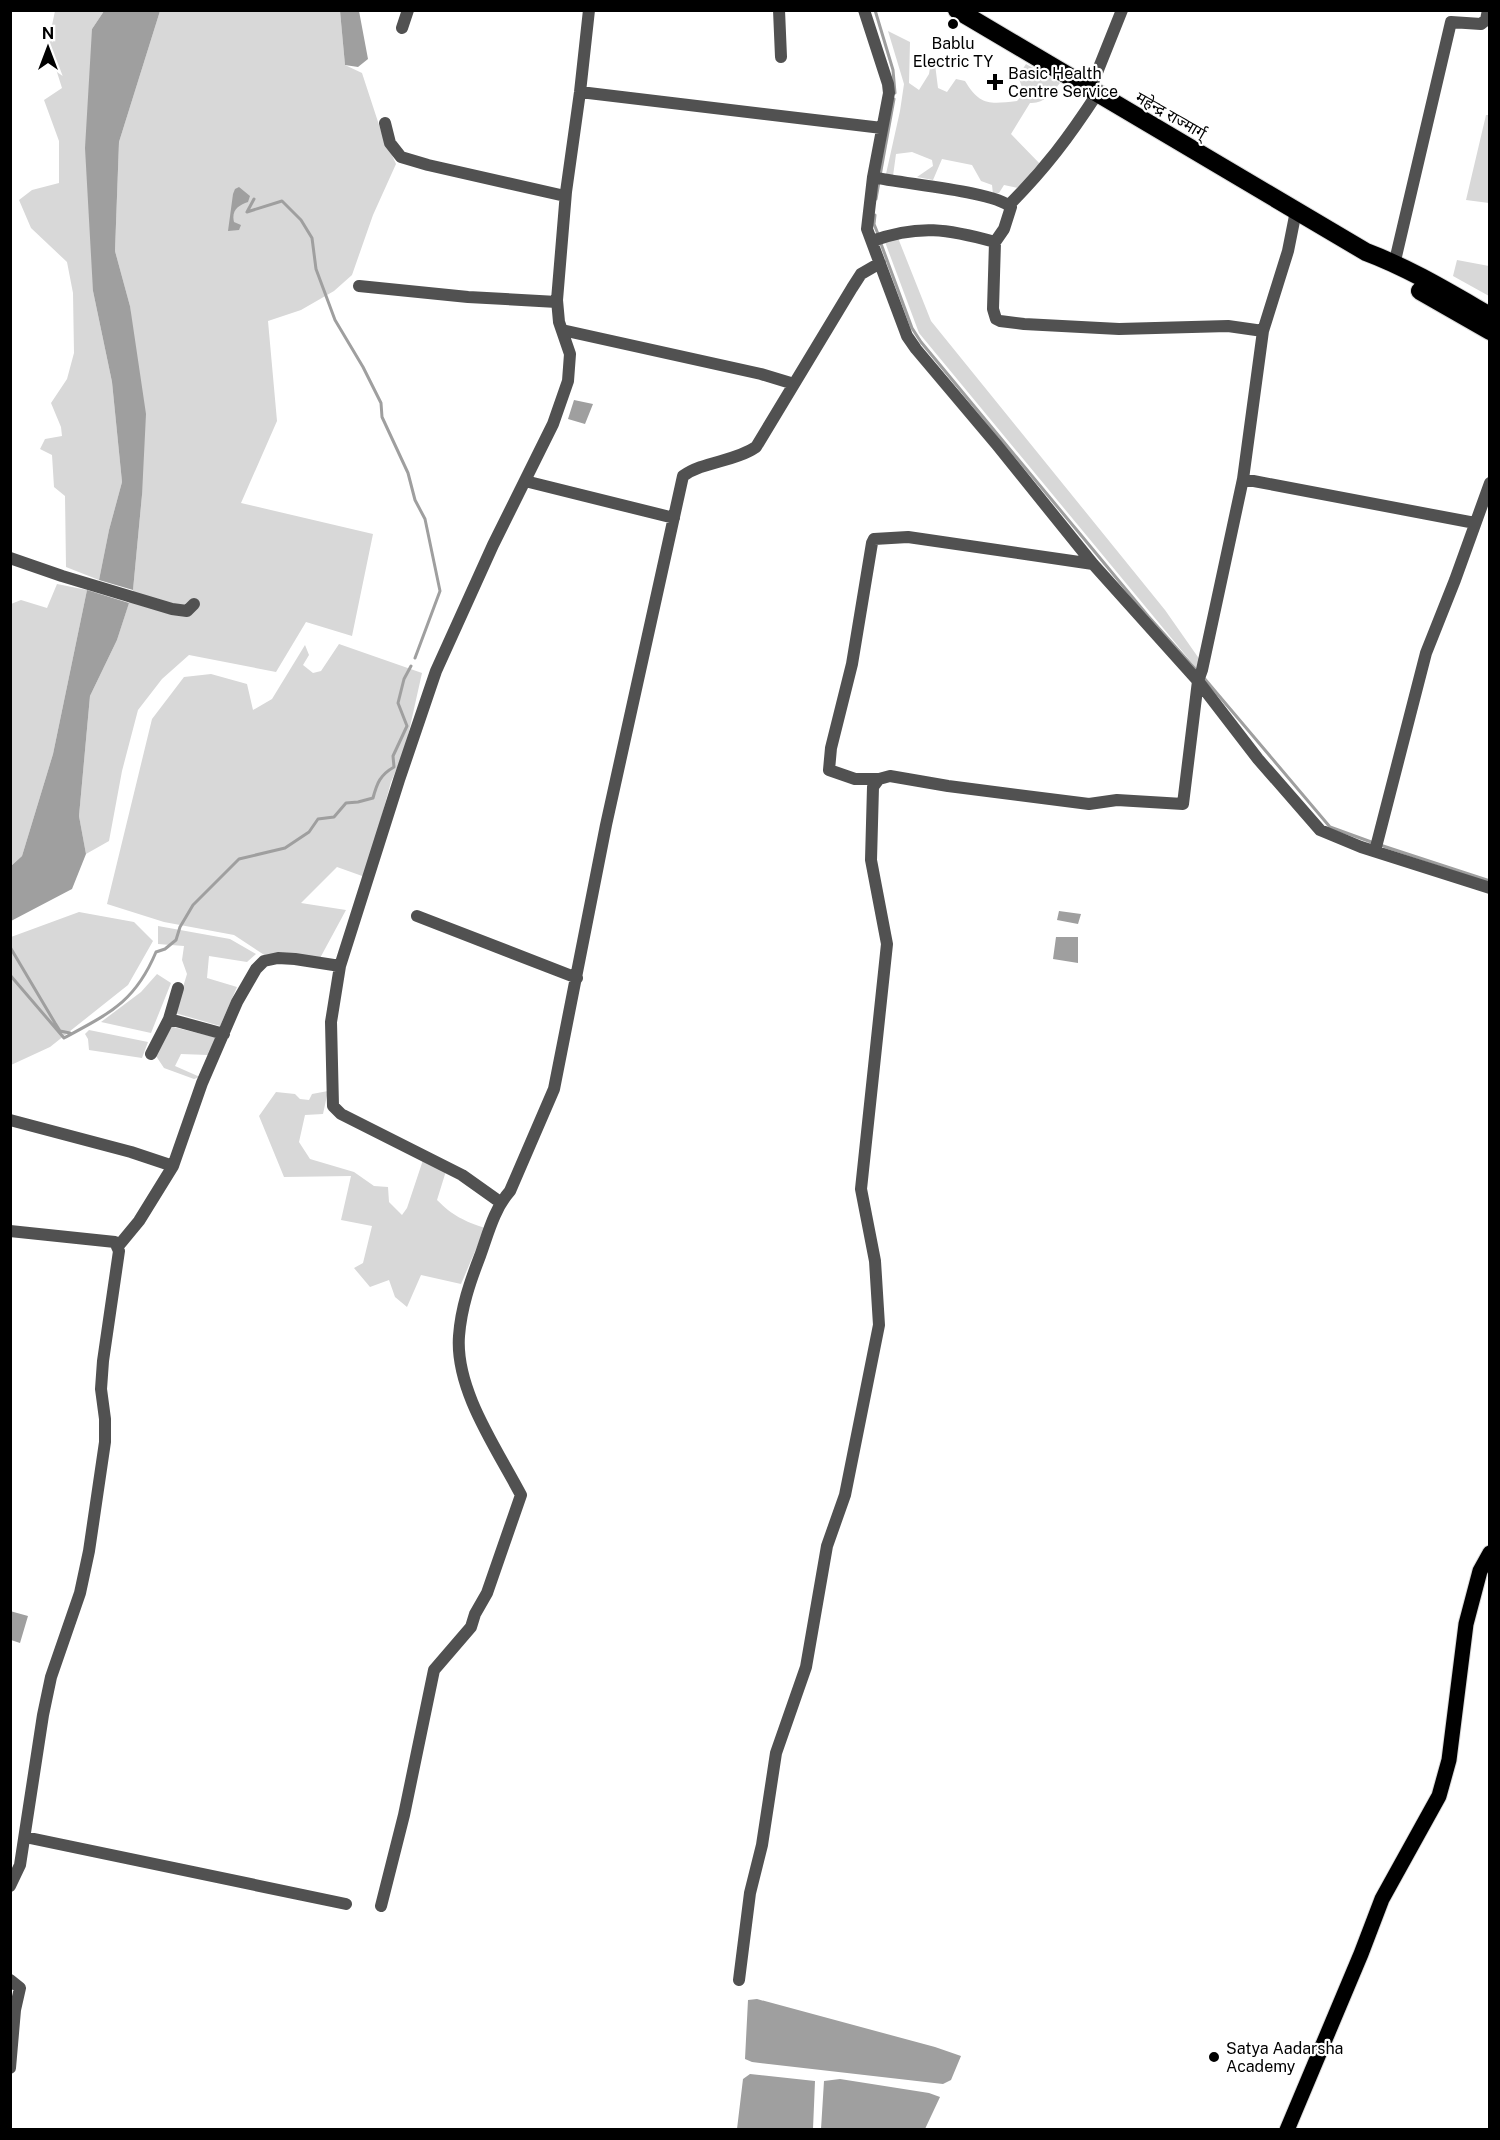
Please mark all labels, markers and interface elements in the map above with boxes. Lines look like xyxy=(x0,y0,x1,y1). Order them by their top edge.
marker: Bablu Electric TY xyxy=(946,17,960,31)
north arrow xyxy=(18,18,78,78)
text: N xyxy=(42,24,54,43)
place label: Bablu Electric TY xyxy=(913,34,993,71)
place label: Basic Health Centre Service xyxy=(1008,64,1118,101)
marker: Basic Health Centre Service xyxy=(986,73,1004,91)
street label: महेन्द्र राज्मार्ग् xyxy=(1132,88,1212,146)
place label: Satya Aadarsha Academy xyxy=(1226,2039,1343,2076)
marker: Satya Aadarsha Academy xyxy=(1207,2050,1221,2064)

